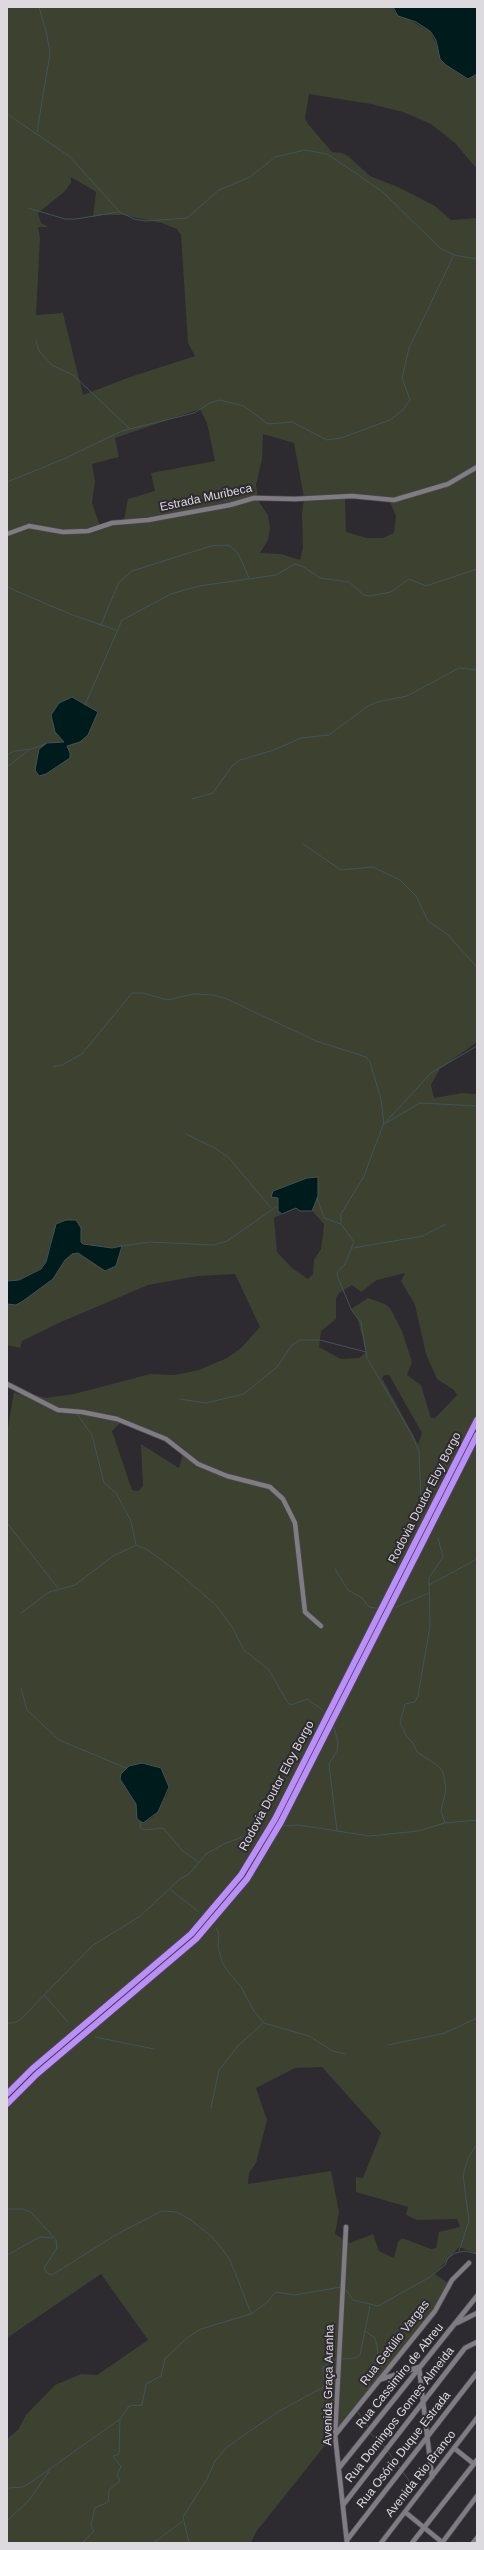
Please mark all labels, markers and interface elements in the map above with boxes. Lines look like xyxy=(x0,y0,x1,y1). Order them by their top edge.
street label: Estrada Muribeca xyxy=(159,481,253,515)
street label: Rodovia Doutor Eloy Borgo xyxy=(386,1430,464,1566)
street label: Rodovia Doutor Eloy Borgo xyxy=(237,1718,317,1854)
street label: Rua Getúlio Vargas xyxy=(357,2298,433,2388)
street label: Rua Cassimiro de Abreu xyxy=(353,2321,447,2431)
street label: Avenida Graça Aranha xyxy=(321,2324,337,2446)
street label: Rua Domingos Gomes Almeida xyxy=(343,2344,457,2486)
street label: Rua Osório Duque Estrada xyxy=(354,2389,454,2511)
street label: Avenida Rio Branco xyxy=(383,2428,459,2520)

